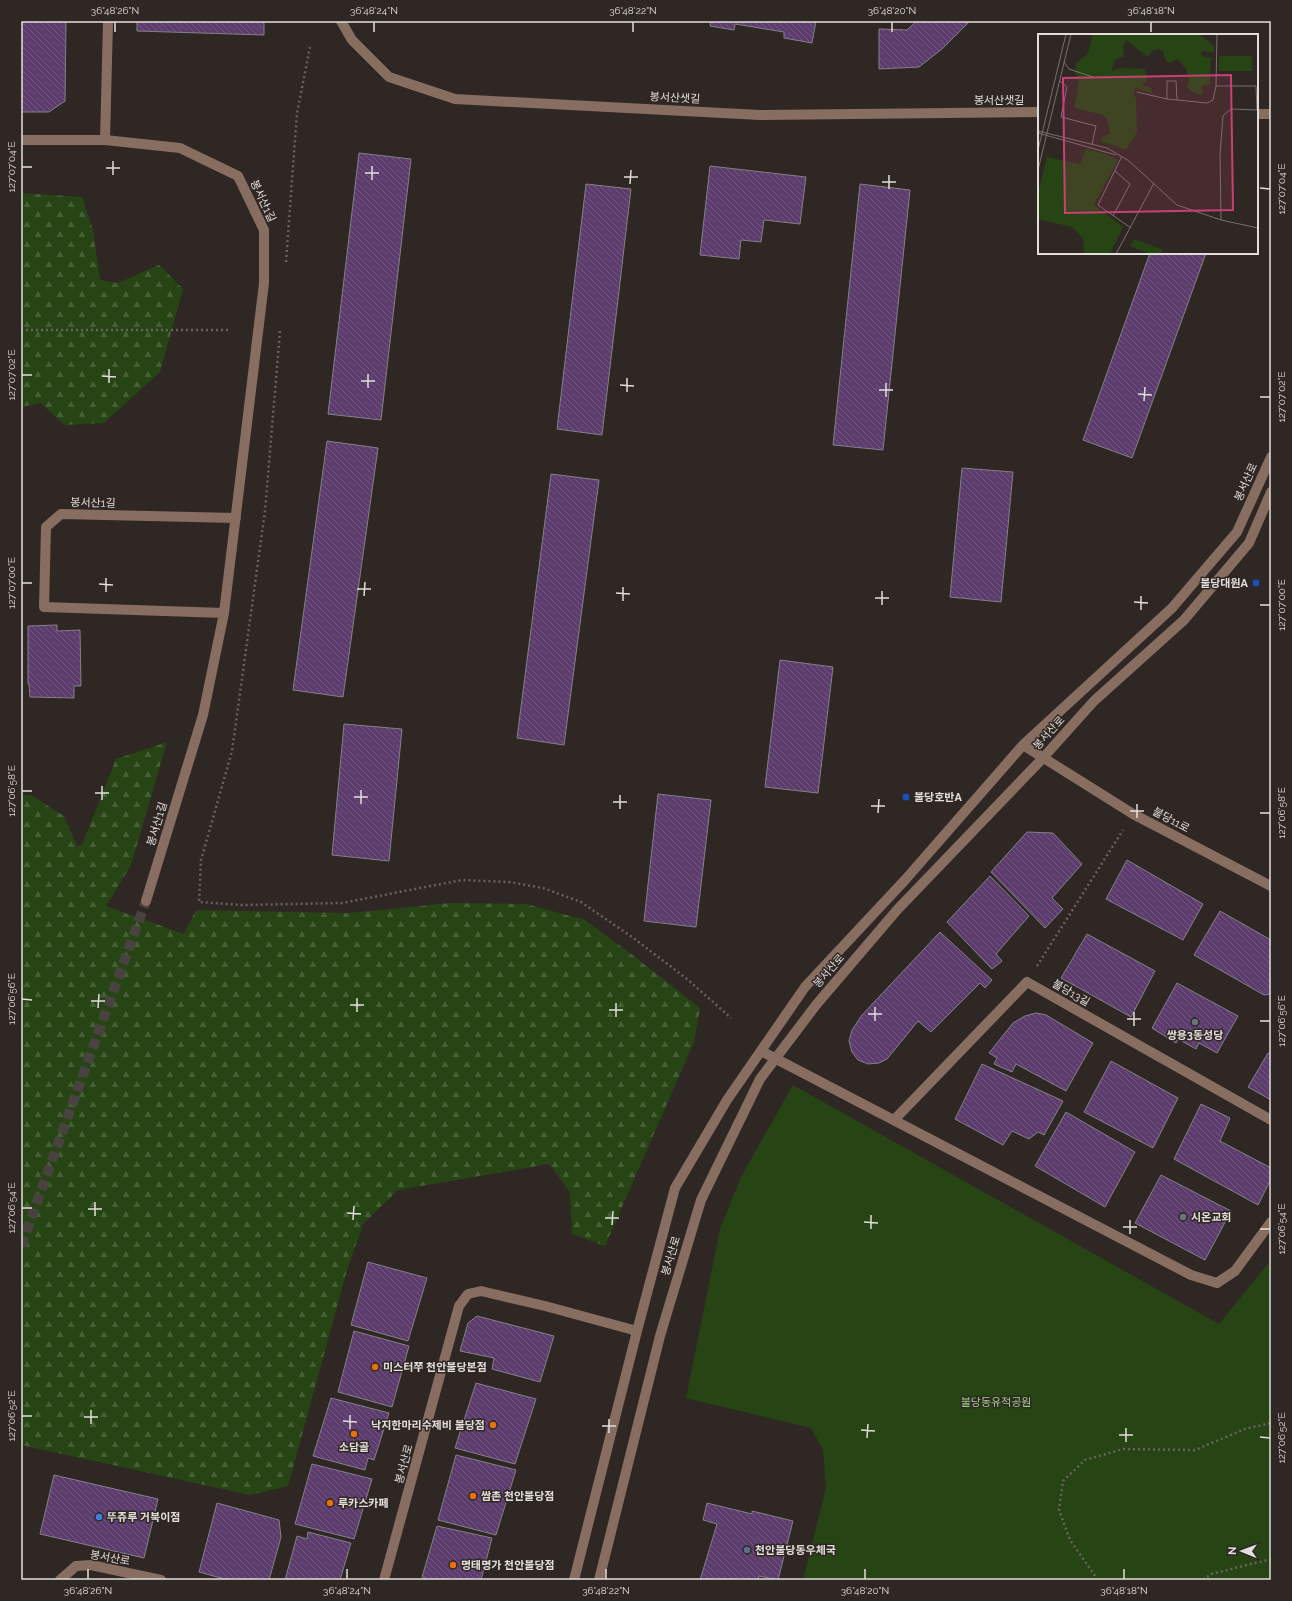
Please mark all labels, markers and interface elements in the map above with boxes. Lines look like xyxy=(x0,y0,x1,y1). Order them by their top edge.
text: 36°48'26"N xyxy=(91,5,139,16)
text: 36°48'24"N xyxy=(350,5,398,16)
text: 36°48'22"N xyxy=(609,5,657,16)
text: 36°48'20"N xyxy=(868,5,916,16)
text: 36°48'18"N xyxy=(1127,5,1175,16)
inset map xyxy=(1038,34,1258,254)
street label: 봉서산샛길 xyxy=(649,90,701,106)
street label: 봉서산샛길 xyxy=(974,94,1024,107)
text: 127°07'04"E xyxy=(6,141,17,193)
text: 127°07'04"E xyxy=(1276,163,1287,215)
street label: 봉서산1길 xyxy=(248,178,278,224)
text: 127°07'02"E xyxy=(6,350,17,400)
text: 127°07'02"E xyxy=(1276,372,1287,422)
street label: 봉서산로 xyxy=(1232,461,1260,503)
street label: 봉서산1길 xyxy=(70,496,116,510)
text: 127°07'00"E xyxy=(6,557,17,609)
place label: 불당대원A xyxy=(1200,577,1249,590)
marker: 불당대원A xyxy=(1251,578,1261,588)
text: 127°07'00"E xyxy=(1276,579,1287,631)
street label: 봉서산로 xyxy=(1031,714,1067,752)
text: 127°06'58"E xyxy=(6,765,17,817)
text: 127°06'58"E xyxy=(1276,787,1287,839)
place label: 불당호반A xyxy=(914,791,962,804)
marker: 불당호반A xyxy=(901,792,911,802)
street label: 봉서산1길 xyxy=(144,800,170,848)
street label: 불당11로 xyxy=(1150,805,1192,835)
street label: 봉서산로 xyxy=(811,951,847,991)
text: 127°06'56"E xyxy=(6,973,17,1025)
street label: 불당13길 xyxy=(1050,977,1092,1009)
text: 127°06'56"E xyxy=(1276,995,1287,1047)
marker: 쌍용3동성당 xyxy=(1190,1017,1200,1027)
place label: 쌍용3동성당 xyxy=(1167,1029,1223,1042)
text: 127°06'54"E xyxy=(6,1182,17,1234)
text: 127°06'54"E xyxy=(1276,1203,1287,1255)
place label: 시온교회 xyxy=(1191,1211,1231,1224)
marker: 시온교회 xyxy=(1178,1212,1188,1222)
street label: 봉서산로 xyxy=(659,1235,683,1277)
place label: 미스터쭈 천안불당본점 xyxy=(383,1361,487,1374)
marker: 미스터쭈 천안불당본점 xyxy=(370,1362,380,1372)
text: 127°06'52"E xyxy=(6,1391,17,1441)
park label: 불당동유적공원 xyxy=(961,1396,1031,1409)
text: 127°06'52"E xyxy=(1276,1413,1287,1463)
place label: 낙지한마리수제비 불당점 xyxy=(371,1419,485,1432)
marker: 낙지한마리수제비 불당점 xyxy=(488,1420,498,1430)
marker: 소담골 xyxy=(349,1429,359,1439)
place label: 소담골 xyxy=(339,1441,369,1454)
street label: 봉서산로 xyxy=(392,1443,416,1485)
place label: 쌈촌 천안불당점 xyxy=(481,1490,554,1503)
marker: 쌈촌 천안불당점 xyxy=(468,1491,478,1501)
place label: 루카스카페 xyxy=(338,1497,389,1510)
marker: 루카스카페 xyxy=(325,1498,335,1508)
place label: 뚜쥬루 거북이점 xyxy=(107,1511,180,1524)
marker: 뚜쥬루 거북이점 xyxy=(94,1512,104,1522)
north arrow xyxy=(1222,1531,1262,1571)
place label: 천안불당동우체국 xyxy=(755,1544,836,1557)
marker: 천안불당동우체국 xyxy=(742,1545,752,1555)
text: N xyxy=(1226,1547,1239,1555)
street label: 봉서산로 xyxy=(89,1548,131,1568)
place label: 명태명가 천안불당점 xyxy=(461,1559,555,1572)
marker: 명태명가 천안불당점 xyxy=(448,1560,458,1570)
text: 36°48'26"N xyxy=(64,1585,112,1596)
text: 36°48'24"N xyxy=(323,1585,371,1596)
text: 36°48'22"N xyxy=(582,1585,630,1596)
text: 36°48'20"N xyxy=(841,1585,889,1596)
text: 36°48'18"N xyxy=(1100,1585,1148,1596)

